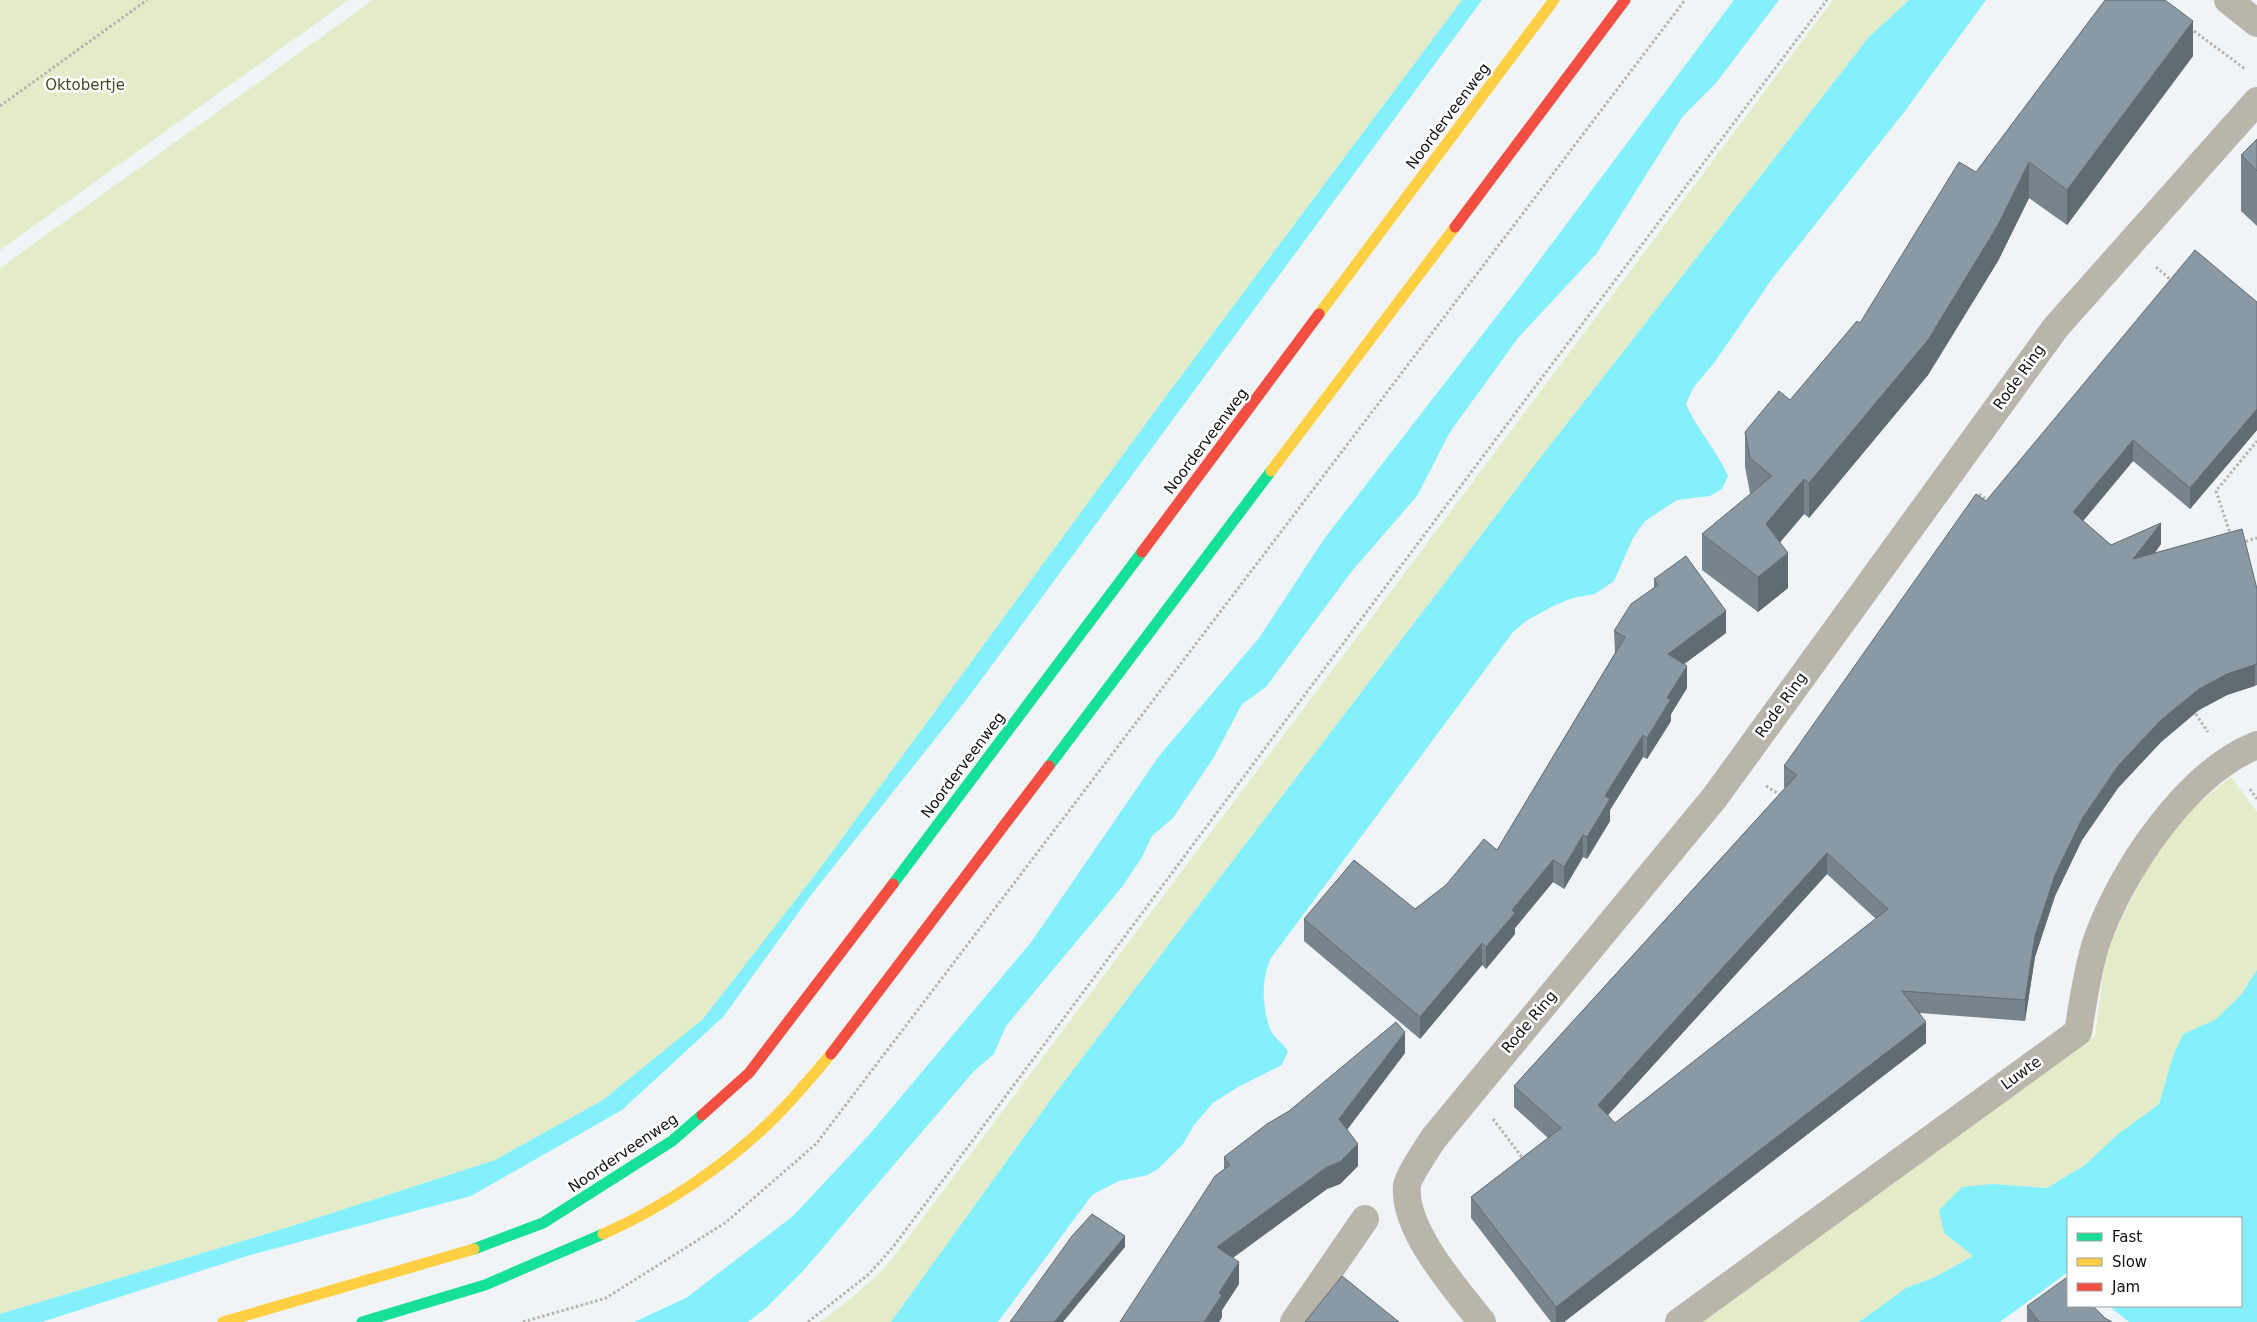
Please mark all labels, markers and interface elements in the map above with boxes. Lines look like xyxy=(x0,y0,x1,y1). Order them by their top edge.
street label: Noorderveenweg xyxy=(1402,59,1494,173)
park label: Oktobertje xyxy=(45,76,125,94)
street label: Rode Ring xyxy=(1989,341,2049,413)
street label: Noorderveenweg xyxy=(1160,384,1252,498)
street label: Rode Ring xyxy=(1751,669,1811,741)
street label: Noorderveenweg xyxy=(917,708,1009,822)
street label: Rode Ring xyxy=(1498,987,1560,1057)
street label: Luwte xyxy=(1998,1052,2044,1094)
street label: Noorderveenweg xyxy=(565,1110,681,1196)
legend xyxy=(2067,1217,2242,1307)
text: Fast xyxy=(2112,1228,2142,1246)
text: Slow xyxy=(2112,1253,2147,1271)
text: Jam xyxy=(2111,1278,2140,1296)

